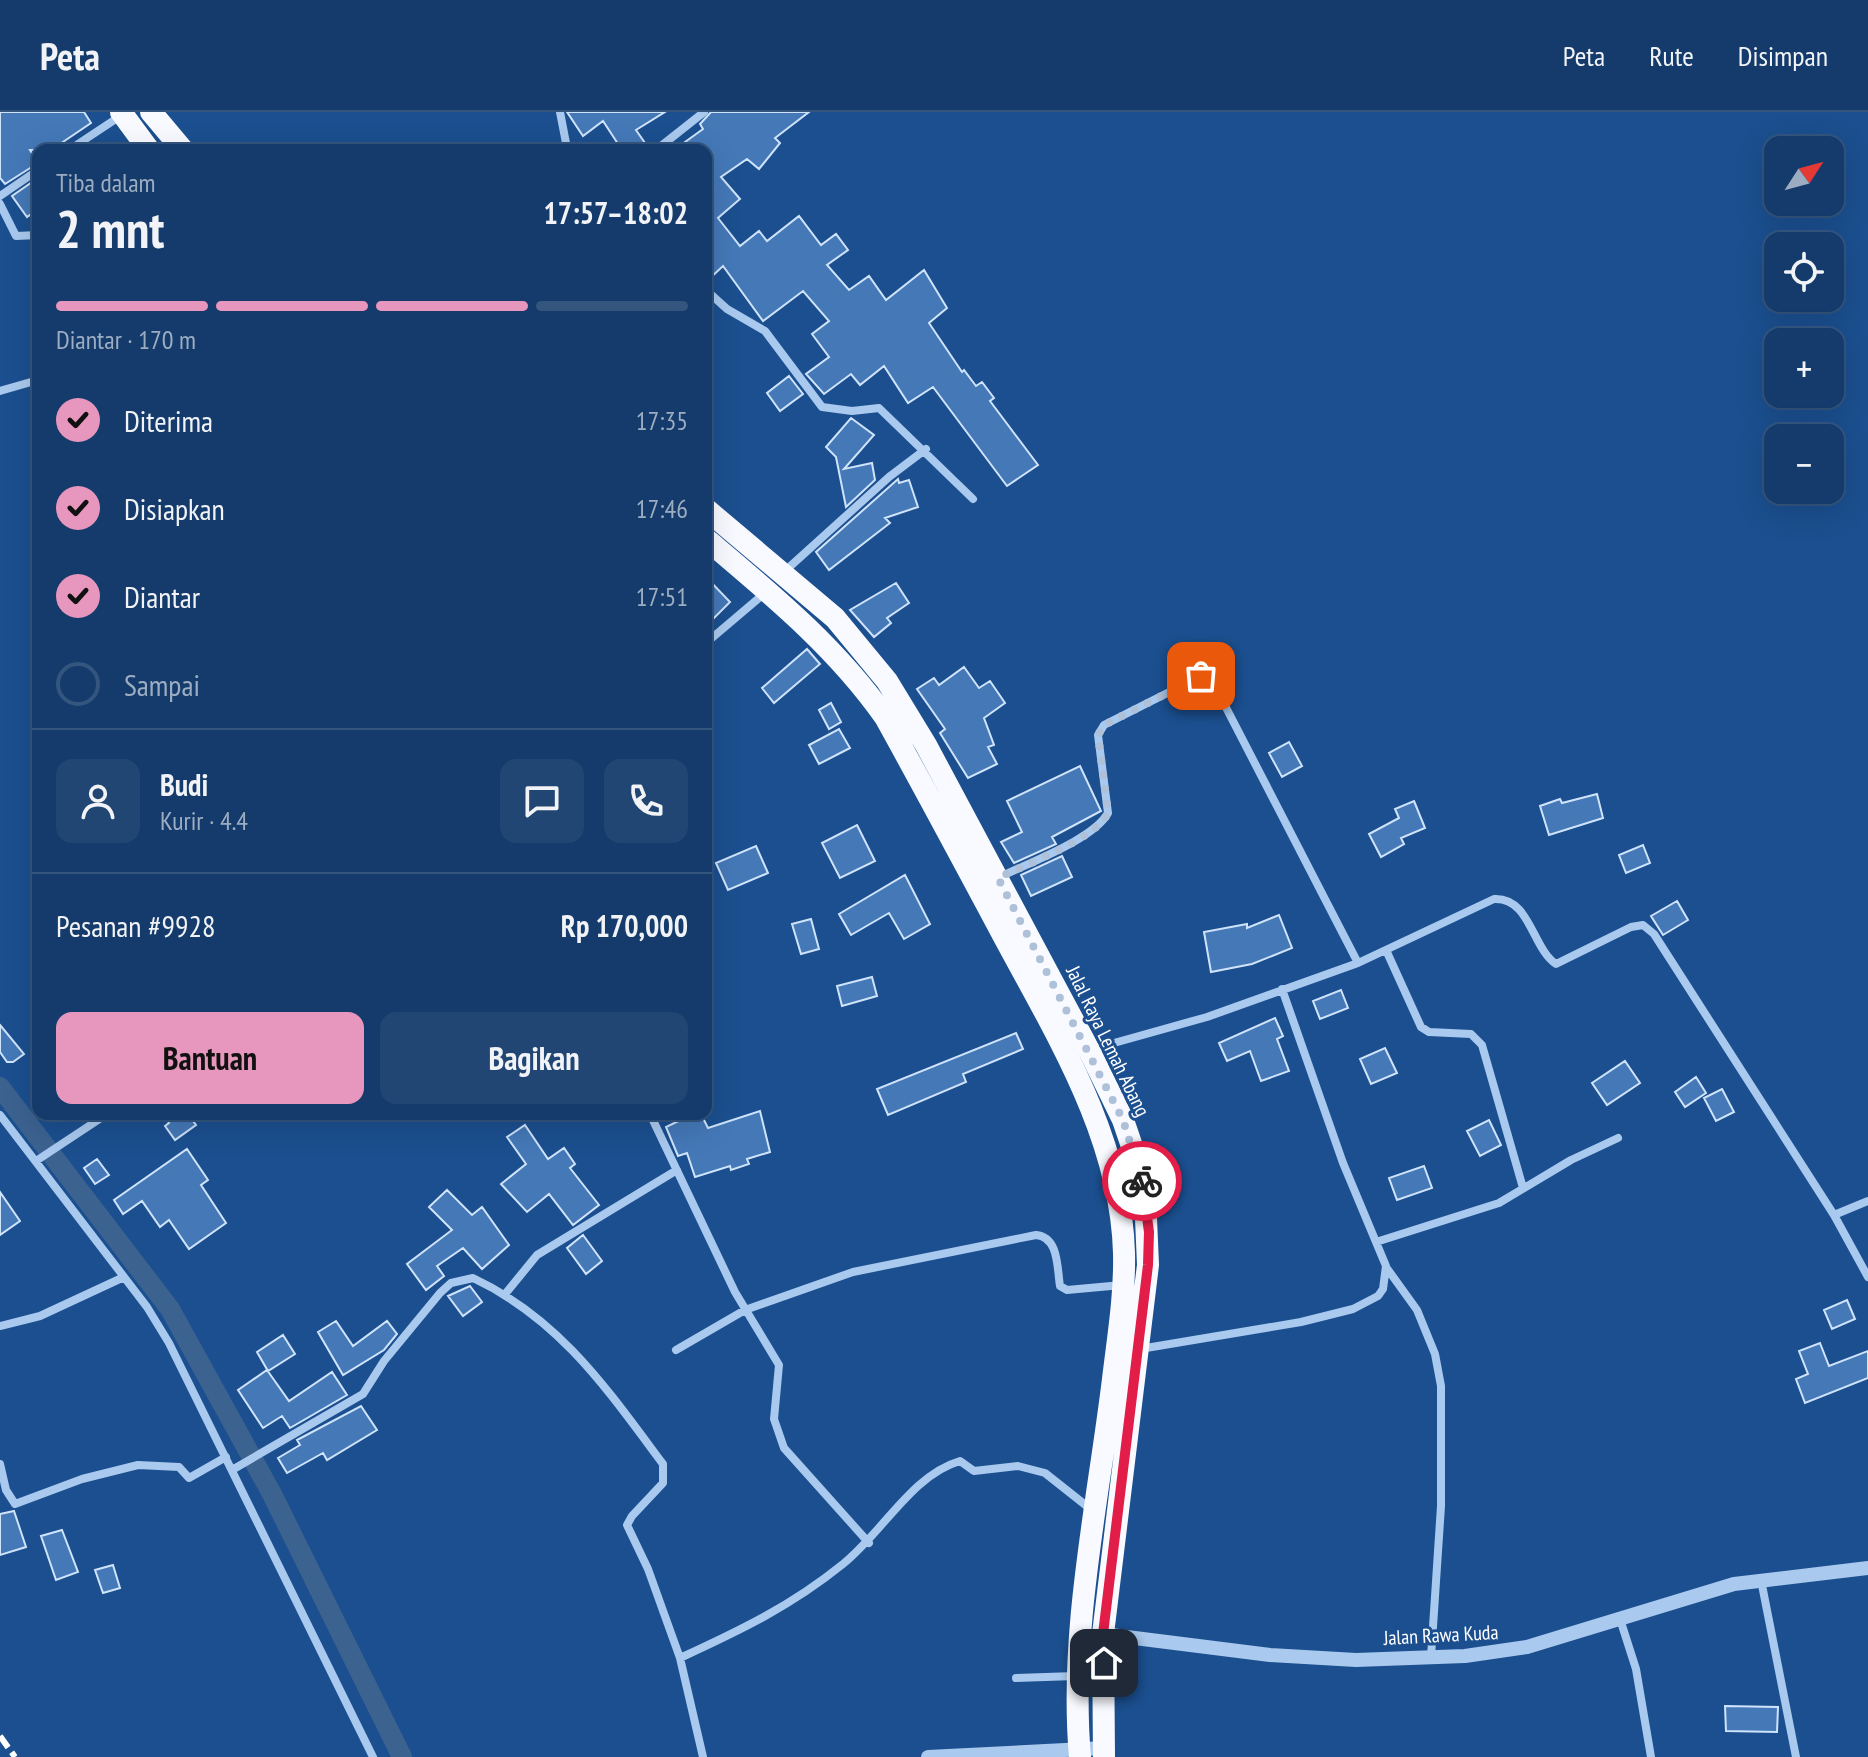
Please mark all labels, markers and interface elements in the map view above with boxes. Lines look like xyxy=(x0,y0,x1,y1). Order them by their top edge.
text: Peta xyxy=(40,31,100,80)
text: Peta xyxy=(1563,37,1605,74)
text: Rute xyxy=(1649,37,1694,74)
text: Disimpan xyxy=(1738,37,1828,74)
north arrow xyxy=(1764,136,1844,216)
map controls xyxy=(1764,136,1844,504)
text: Tiba dalam xyxy=(56,166,156,199)
text: 17:57–18:02 xyxy=(544,193,688,232)
text: 2 mnt xyxy=(56,195,164,262)
button: locate xyxy=(1764,232,1844,312)
text: Diantar · 170 m xyxy=(56,323,196,356)
button: + xyxy=(1764,328,1844,408)
icon: check xyxy=(56,398,100,442)
text: Diterima xyxy=(124,401,213,440)
text: 17:35 xyxy=(636,404,688,437)
button: − xyxy=(1764,424,1844,504)
icon: check xyxy=(56,486,100,530)
text: Disiapkan xyxy=(124,489,225,528)
text: 17:46 xyxy=(636,492,688,525)
icon: check xyxy=(56,574,100,618)
text: Diantar xyxy=(124,577,200,616)
text: 17:51 xyxy=(636,580,688,613)
pin xyxy=(1167,642,1235,710)
icon: bag xyxy=(1179,654,1223,698)
text: Sampai xyxy=(124,665,200,704)
button: person xyxy=(56,759,140,843)
button: chat xyxy=(500,759,584,843)
button: phone xyxy=(604,759,688,843)
text: Budi xyxy=(160,765,208,804)
text: Kurir · 4.4 xyxy=(160,804,248,837)
text: Pesanan #9928 xyxy=(56,906,215,945)
text: Rp 170,000 xyxy=(561,906,688,945)
street label: Jalal Raya Lemah Abang xyxy=(1060,960,1156,1121)
button: Bantuan xyxy=(56,1012,364,1104)
button: Bagikan xyxy=(380,1012,688,1104)
courier xyxy=(1102,1141,1182,1221)
icon: bike xyxy=(1120,1159,1164,1203)
street label: Jalan Rawa Kuda xyxy=(1382,1619,1499,1651)
pin xyxy=(1070,1629,1138,1697)
icon: home xyxy=(1082,1641,1126,1685)

